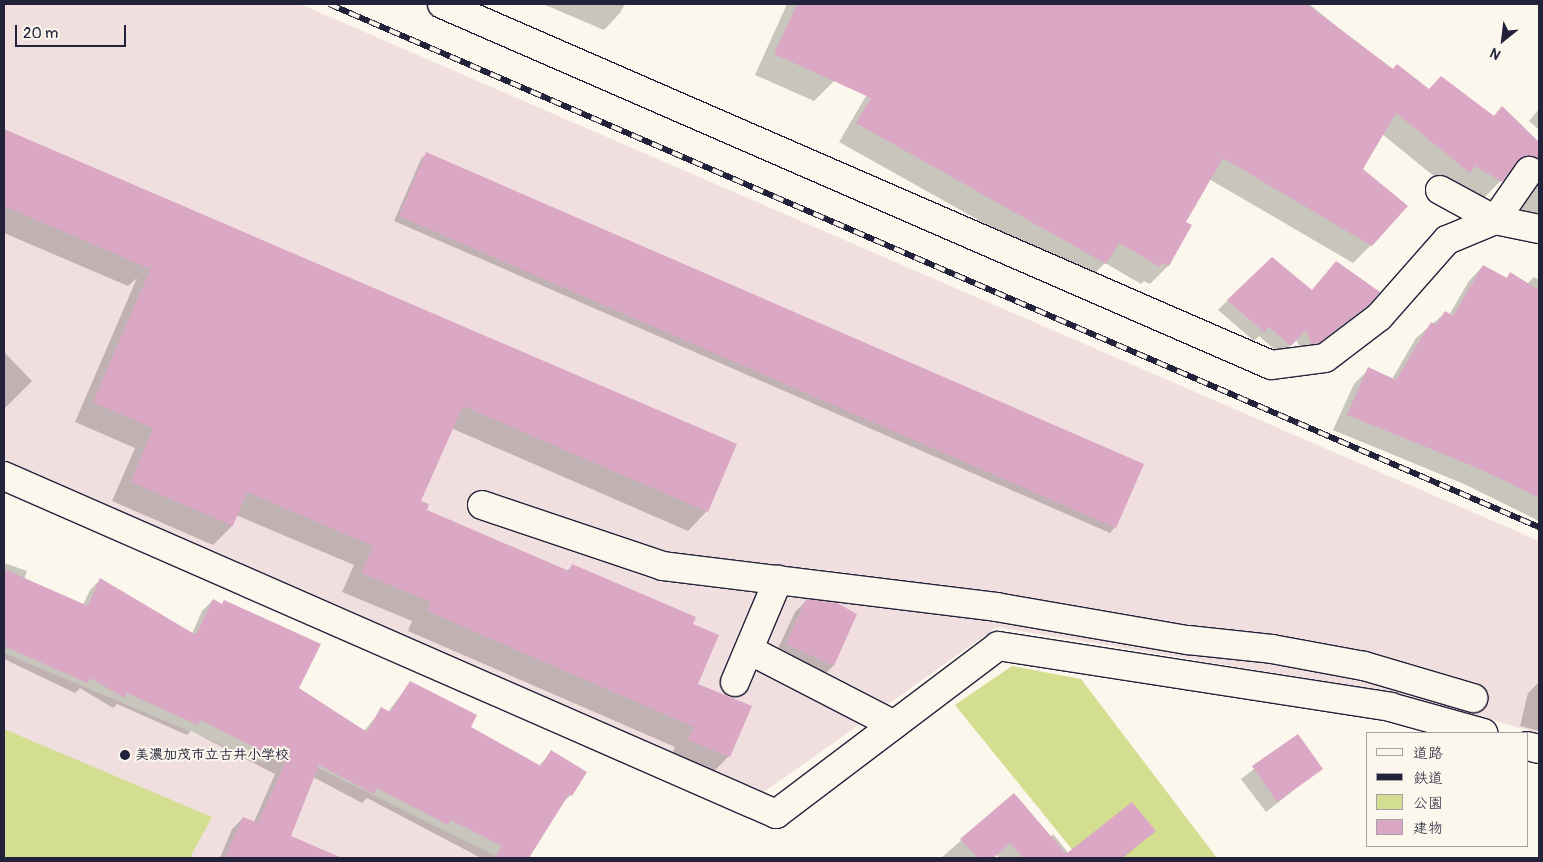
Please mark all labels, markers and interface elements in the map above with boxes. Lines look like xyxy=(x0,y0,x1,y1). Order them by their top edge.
scale bar xyxy=(18,15,129,47)
north arrow xyxy=(1478,15,1528,65)
text: 20 m xyxy=(23,24,58,43)
text: N xyxy=(1487,44,1504,63)
legend xyxy=(1366,732,1528,847)
text: 道路 xyxy=(1413,744,1443,763)
place label: 美濃加茂市立古井小学校 xyxy=(135,747,289,763)
marker: 美濃加茂市立古井小学校 xyxy=(119,749,131,761)
text: 鉄道 xyxy=(1413,769,1443,788)
text: 公園 xyxy=(1413,794,1443,813)
text: 建物 xyxy=(1413,819,1443,838)

